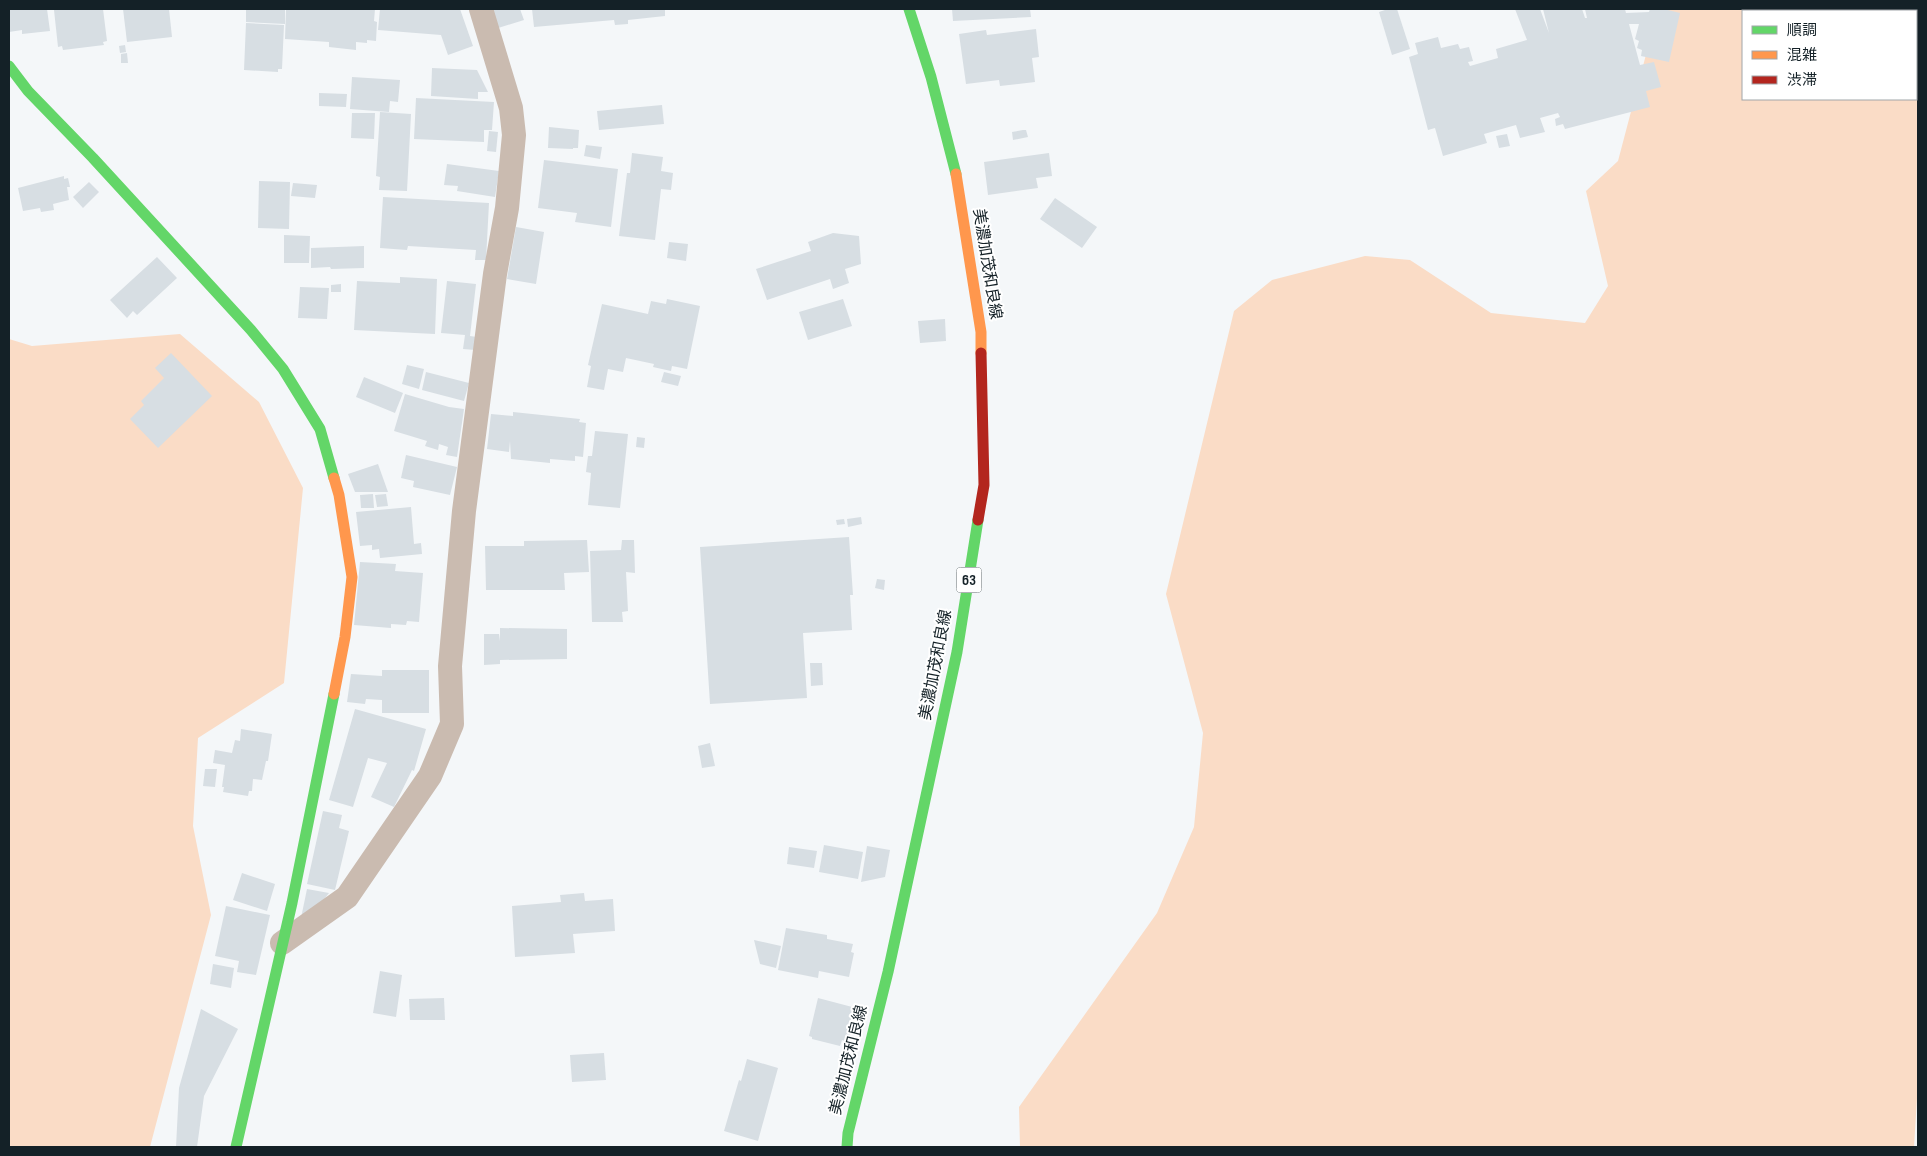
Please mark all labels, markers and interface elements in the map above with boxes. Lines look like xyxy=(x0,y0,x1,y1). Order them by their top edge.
legend xyxy=(1742,10,1917,100)
text: 順調 xyxy=(1787,21,1817,40)
text: 混雑 xyxy=(1787,46,1817,65)
text: 渋滞 xyxy=(1787,71,1817,90)
street label: 美濃加茂和良線 xyxy=(969,207,1005,321)
road number: 63 xyxy=(956,568,982,592)
street label: 美濃加茂和良線 xyxy=(916,608,956,722)
street label: 美濃加茂和良線 xyxy=(826,1003,872,1117)

